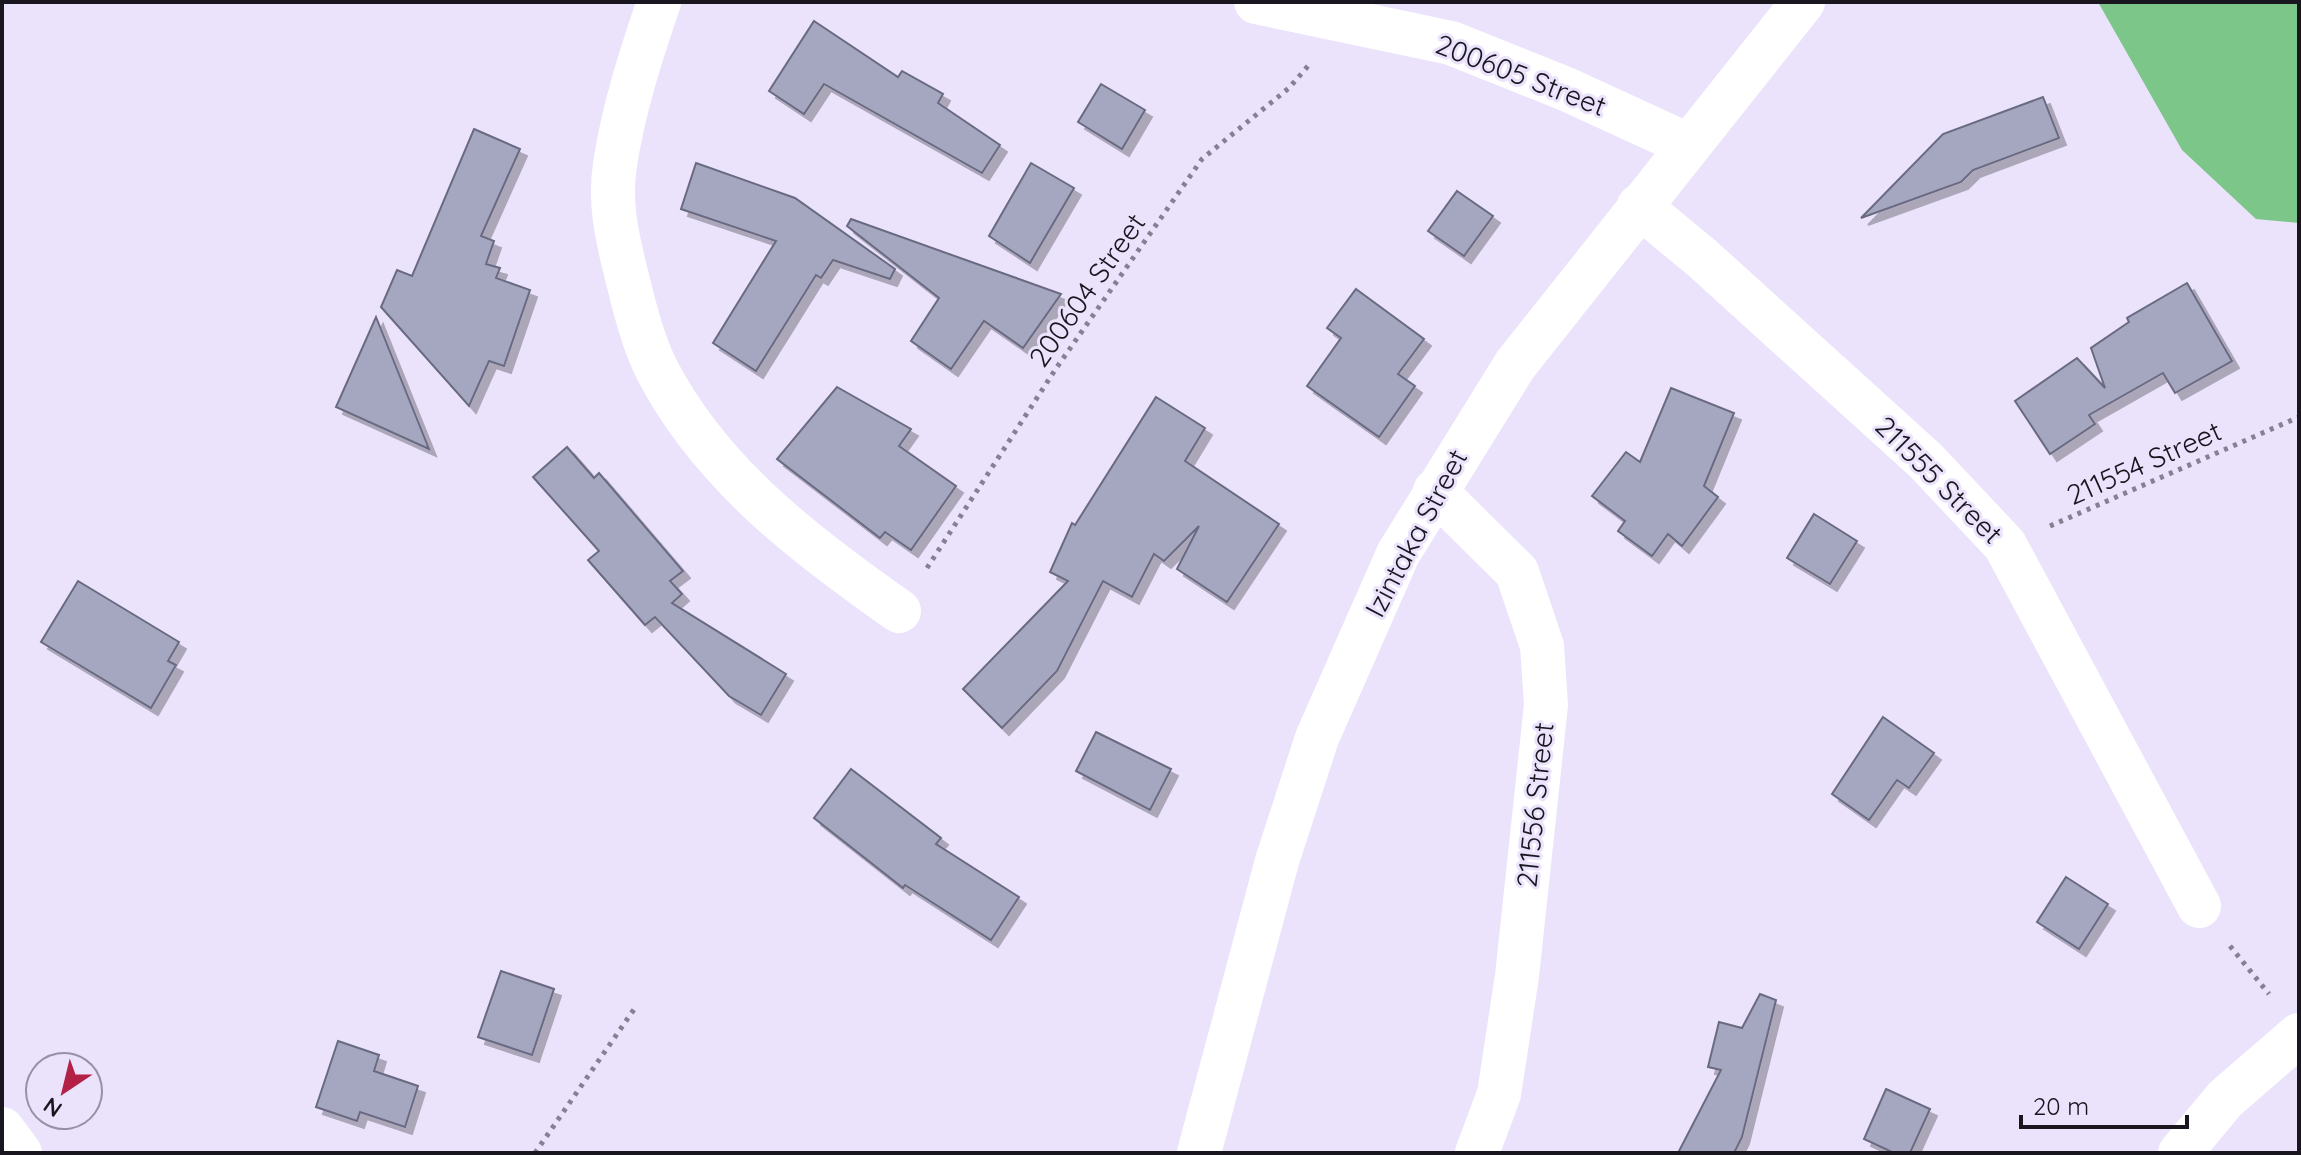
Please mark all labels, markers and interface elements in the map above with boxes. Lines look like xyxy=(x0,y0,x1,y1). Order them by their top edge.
street label: 200605 Street xyxy=(1431,26,1611,123)
street label: 200604 Street xyxy=(1021,206,1152,373)
street label: 211555 Street xyxy=(1868,409,2010,551)
street label: 211554 Street xyxy=(2061,413,2227,512)
street label: Izintaka Street xyxy=(1357,443,1474,623)
street label: 211556 Street xyxy=(1508,721,1561,889)
north arrow xyxy=(24,1051,104,1131)
scale bar xyxy=(2021,1079,2187,1129)
text: N xyxy=(38,1091,67,1123)
text: 20 m xyxy=(2033,1091,2089,1121)

